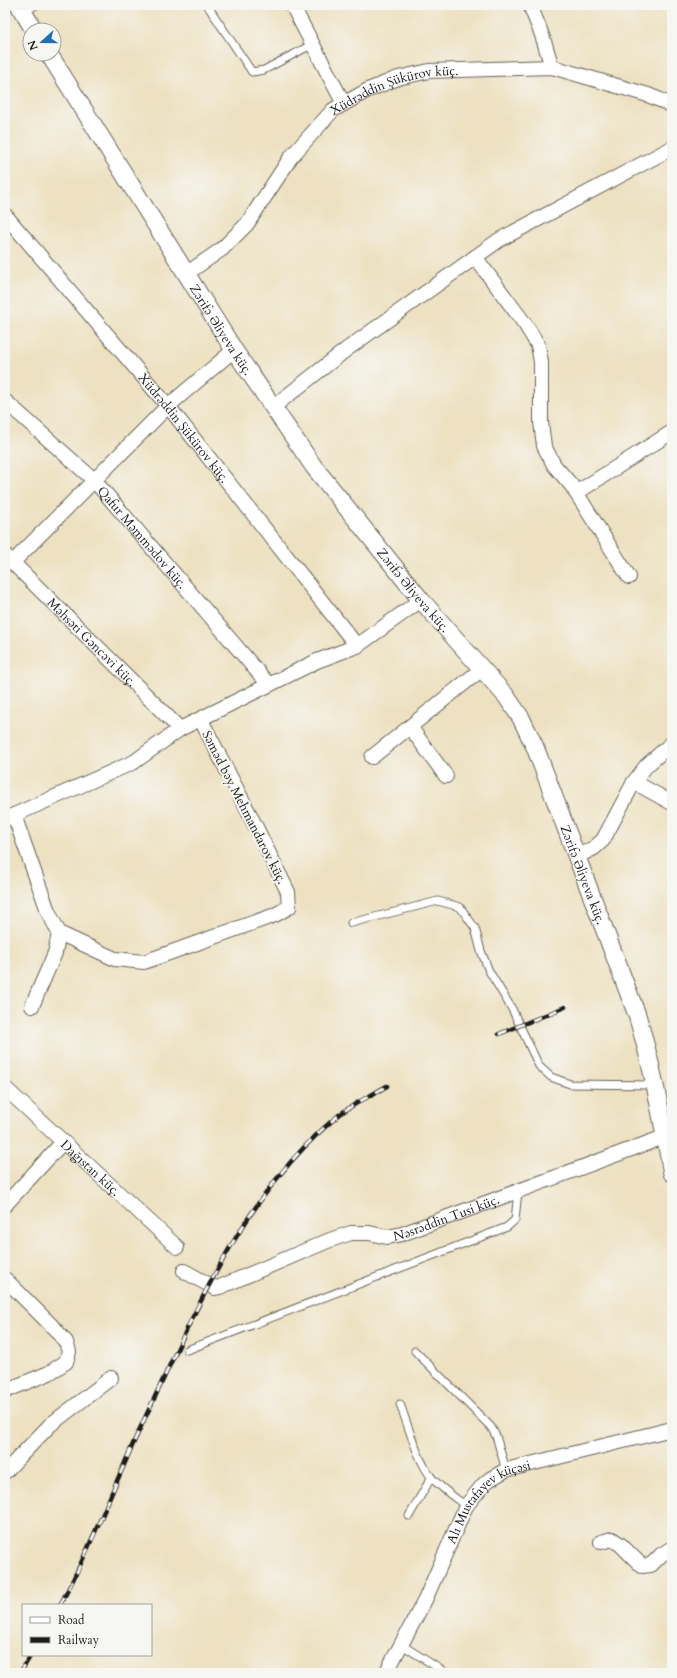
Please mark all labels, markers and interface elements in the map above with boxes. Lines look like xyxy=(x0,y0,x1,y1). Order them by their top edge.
north arrow xyxy=(22,22,62,62)
text: N xyxy=(24,38,42,53)
street label: Xüdrəddin Şükürov küç. xyxy=(327,62,459,120)
street label: Zərifə Əliyeva küç. xyxy=(185,281,257,379)
street label: Xüdrəddin Şükürov küç. xyxy=(134,369,233,487)
street label: Qafur Məmmədov küç. xyxy=(93,483,191,593)
street label: Zərifə Əliyeva küç. xyxy=(372,544,454,637)
street label: Məhsəti Gəncəvi küç. xyxy=(43,594,140,691)
street label: Səməd bəy Mehmandarov küç. xyxy=(198,728,291,887)
street label: Zərifə Əliyeva küç. xyxy=(555,823,610,927)
street label: Dağıstan küç. xyxy=(56,1136,124,1200)
street label: Nəsrəddin Tusi küç. xyxy=(392,1191,502,1246)
street label: Alı Mustafayev küçəsi xyxy=(443,1456,533,1547)
legend xyxy=(22,1604,152,1656)
text: Road xyxy=(58,1612,85,1628)
text: Railway xyxy=(58,1632,100,1648)

